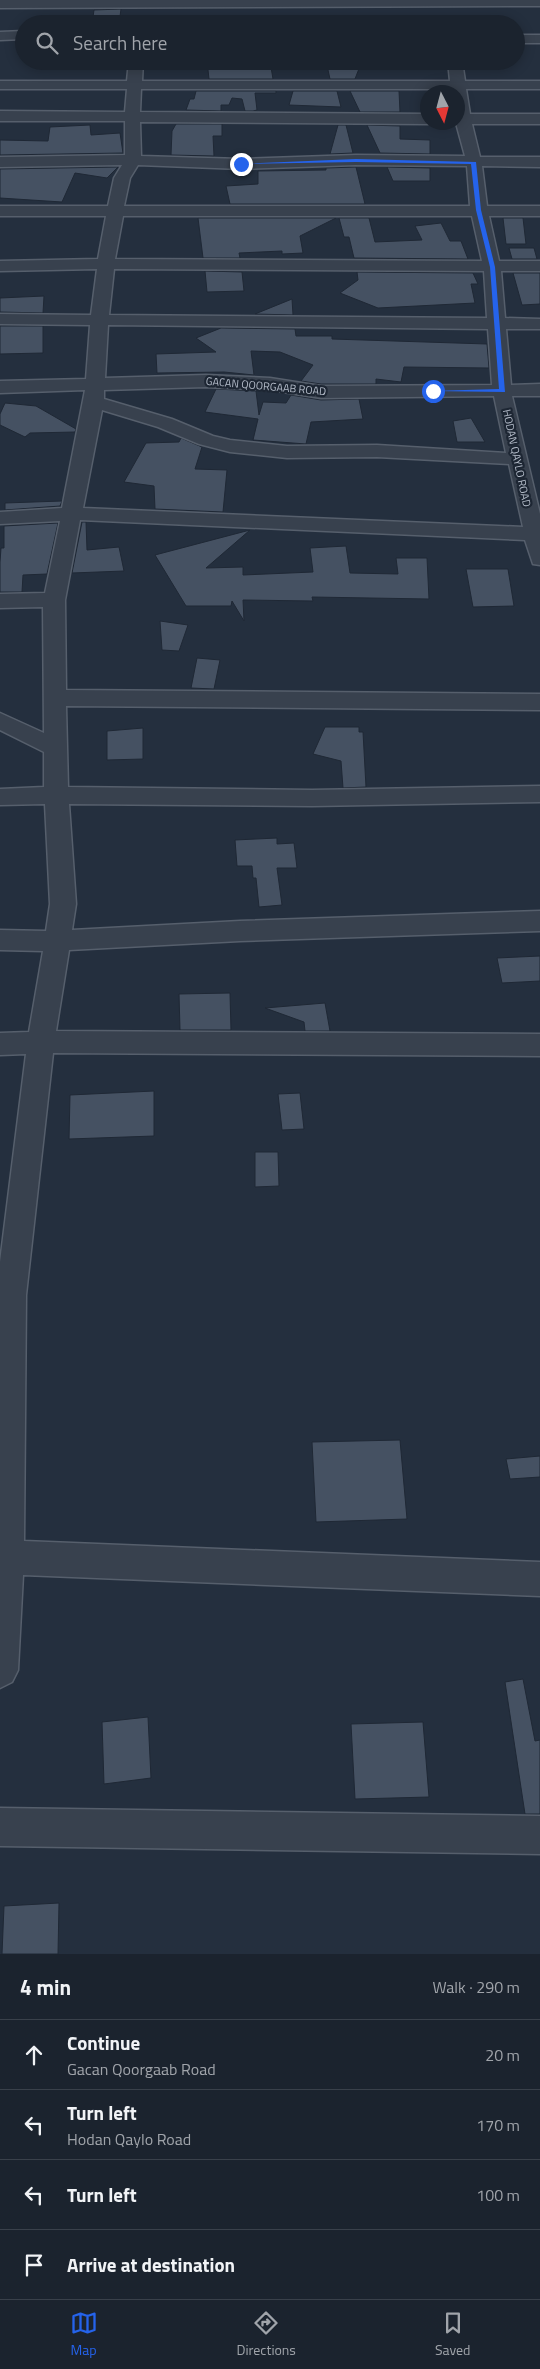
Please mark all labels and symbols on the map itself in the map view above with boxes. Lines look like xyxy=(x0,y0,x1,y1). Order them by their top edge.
north arrow xyxy=(420,85,465,130)
route end xyxy=(230,153,253,176)
street label: GACAN QOORGAAB ROAD xyxy=(205,373,327,399)
route start xyxy=(422,380,445,403)
street label: HODAN QAYLO ROAD xyxy=(499,408,535,508)

